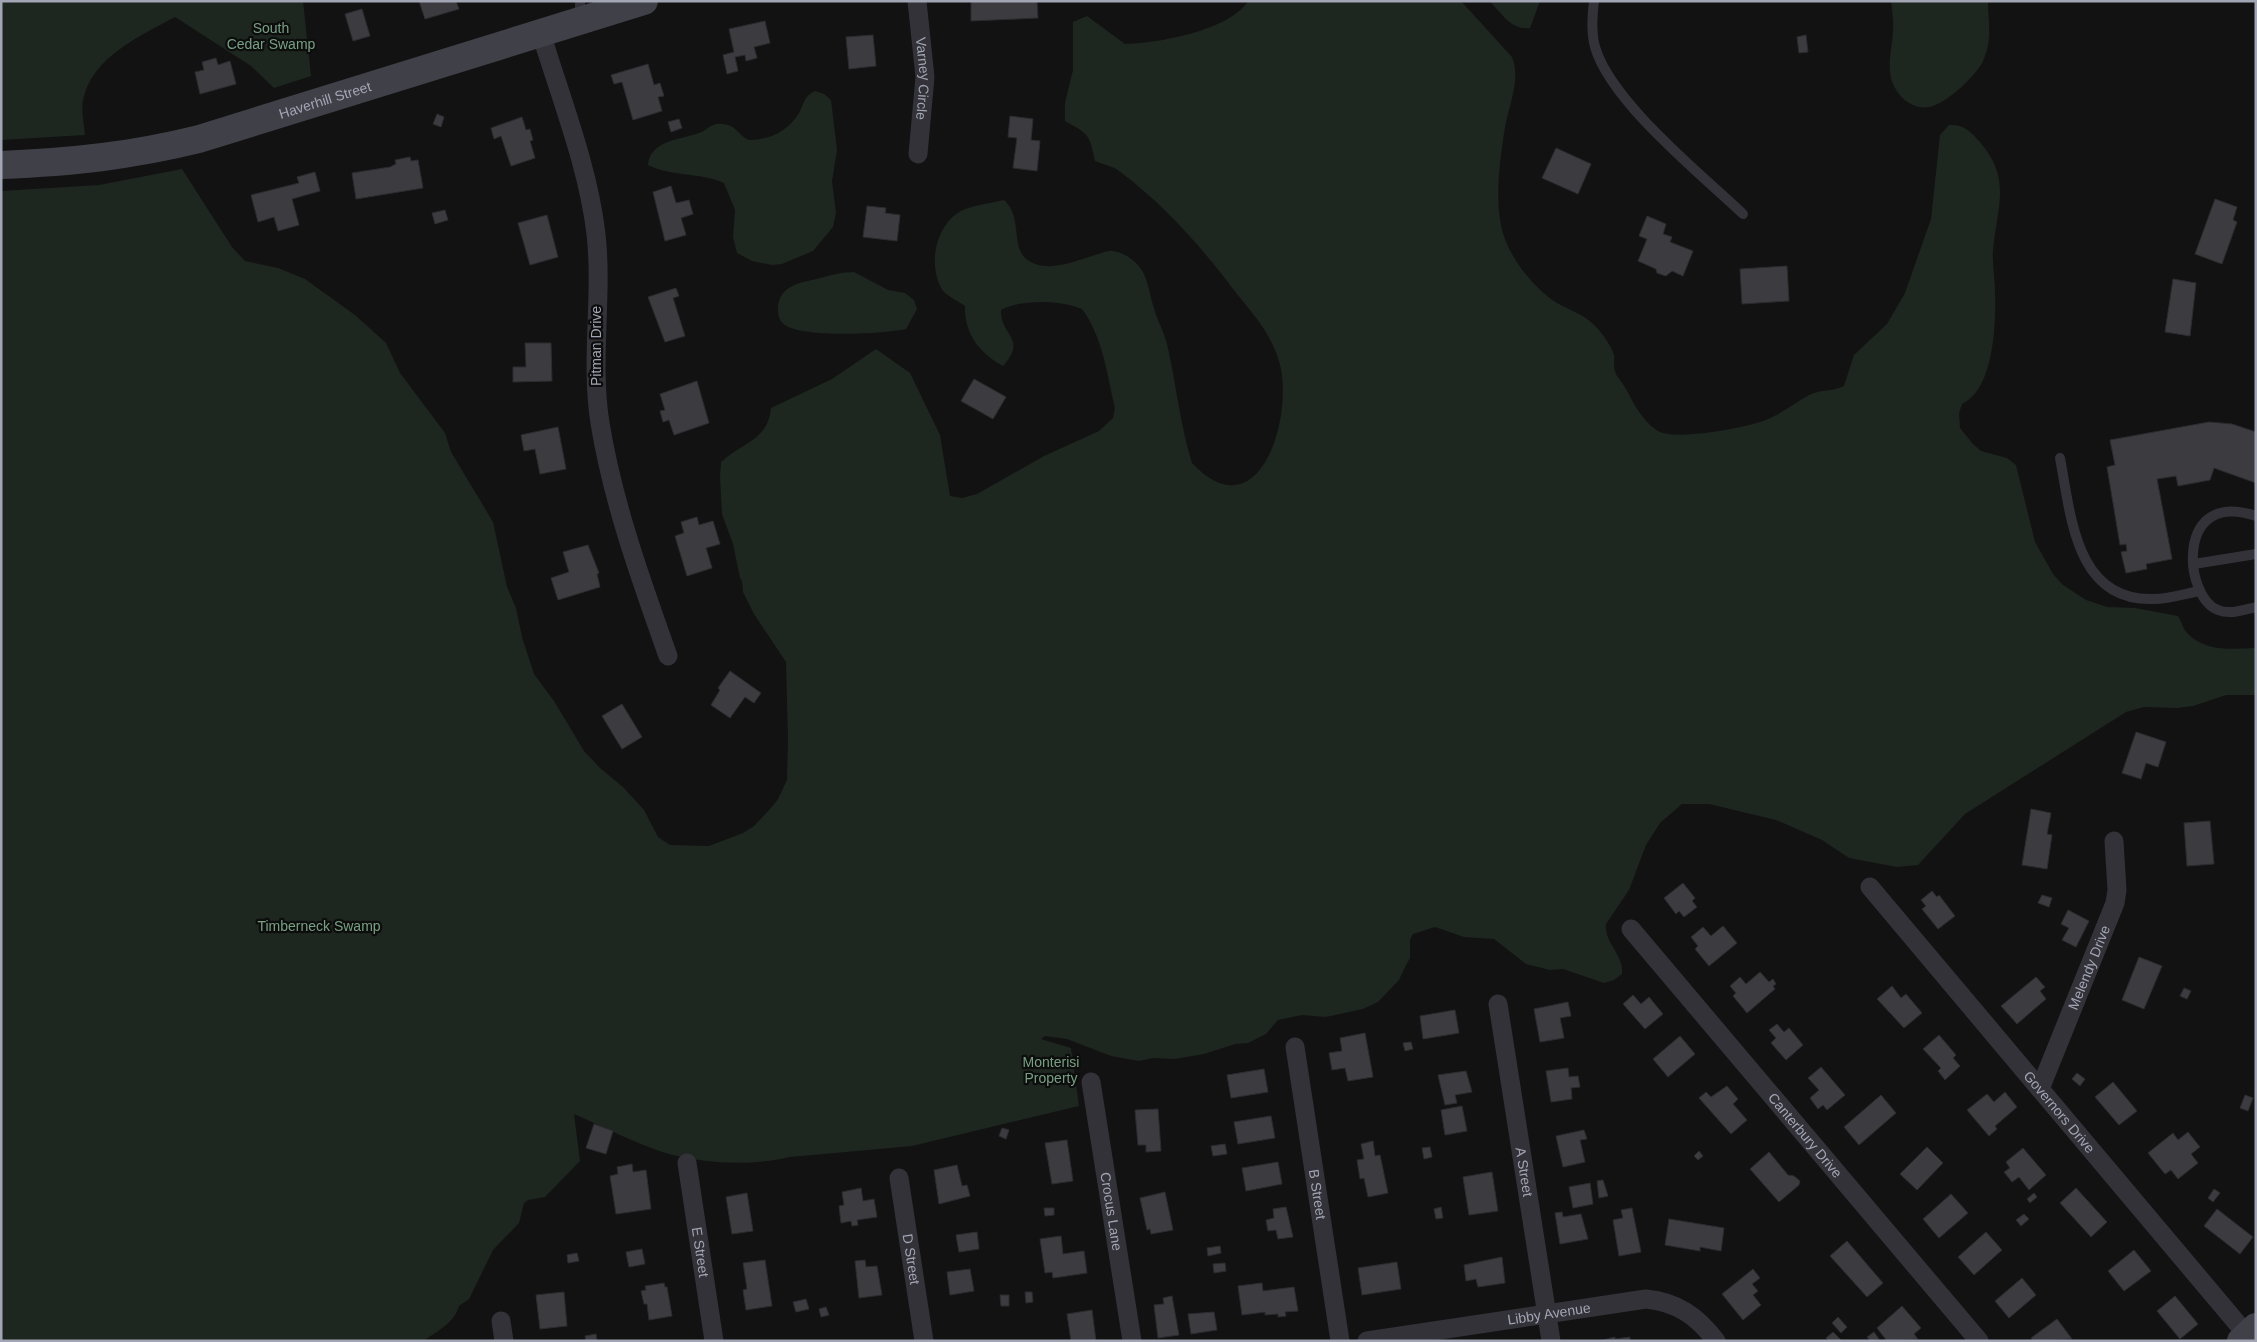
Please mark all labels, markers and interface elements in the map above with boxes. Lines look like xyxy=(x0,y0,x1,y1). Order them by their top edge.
park label: South Cedar Swamp xyxy=(227,20,316,52)
street label: Varney Circle xyxy=(913,36,933,121)
street label: Haverhill Street xyxy=(277,78,373,122)
street label: Pitman Drive xyxy=(588,306,604,386)
park label: Timberneck Swamp xyxy=(257,918,381,934)
street label: Melendy Drive xyxy=(2065,923,2113,1012)
park label: Monterisi Property xyxy=(1023,1054,1079,1086)
street label: Governors Drive xyxy=(2020,1068,2098,1156)
street label: Canterbury Drive xyxy=(1765,1090,1846,1181)
street label: A Street xyxy=(1513,1146,1536,1198)
street label: B Street xyxy=(1306,1168,1329,1221)
street label: Crocus Lane xyxy=(1097,1171,1126,1252)
street label: E Street xyxy=(689,1226,712,1278)
street label: D Street xyxy=(900,1232,923,1286)
street label: Libby Avenue xyxy=(1506,1299,1592,1328)

